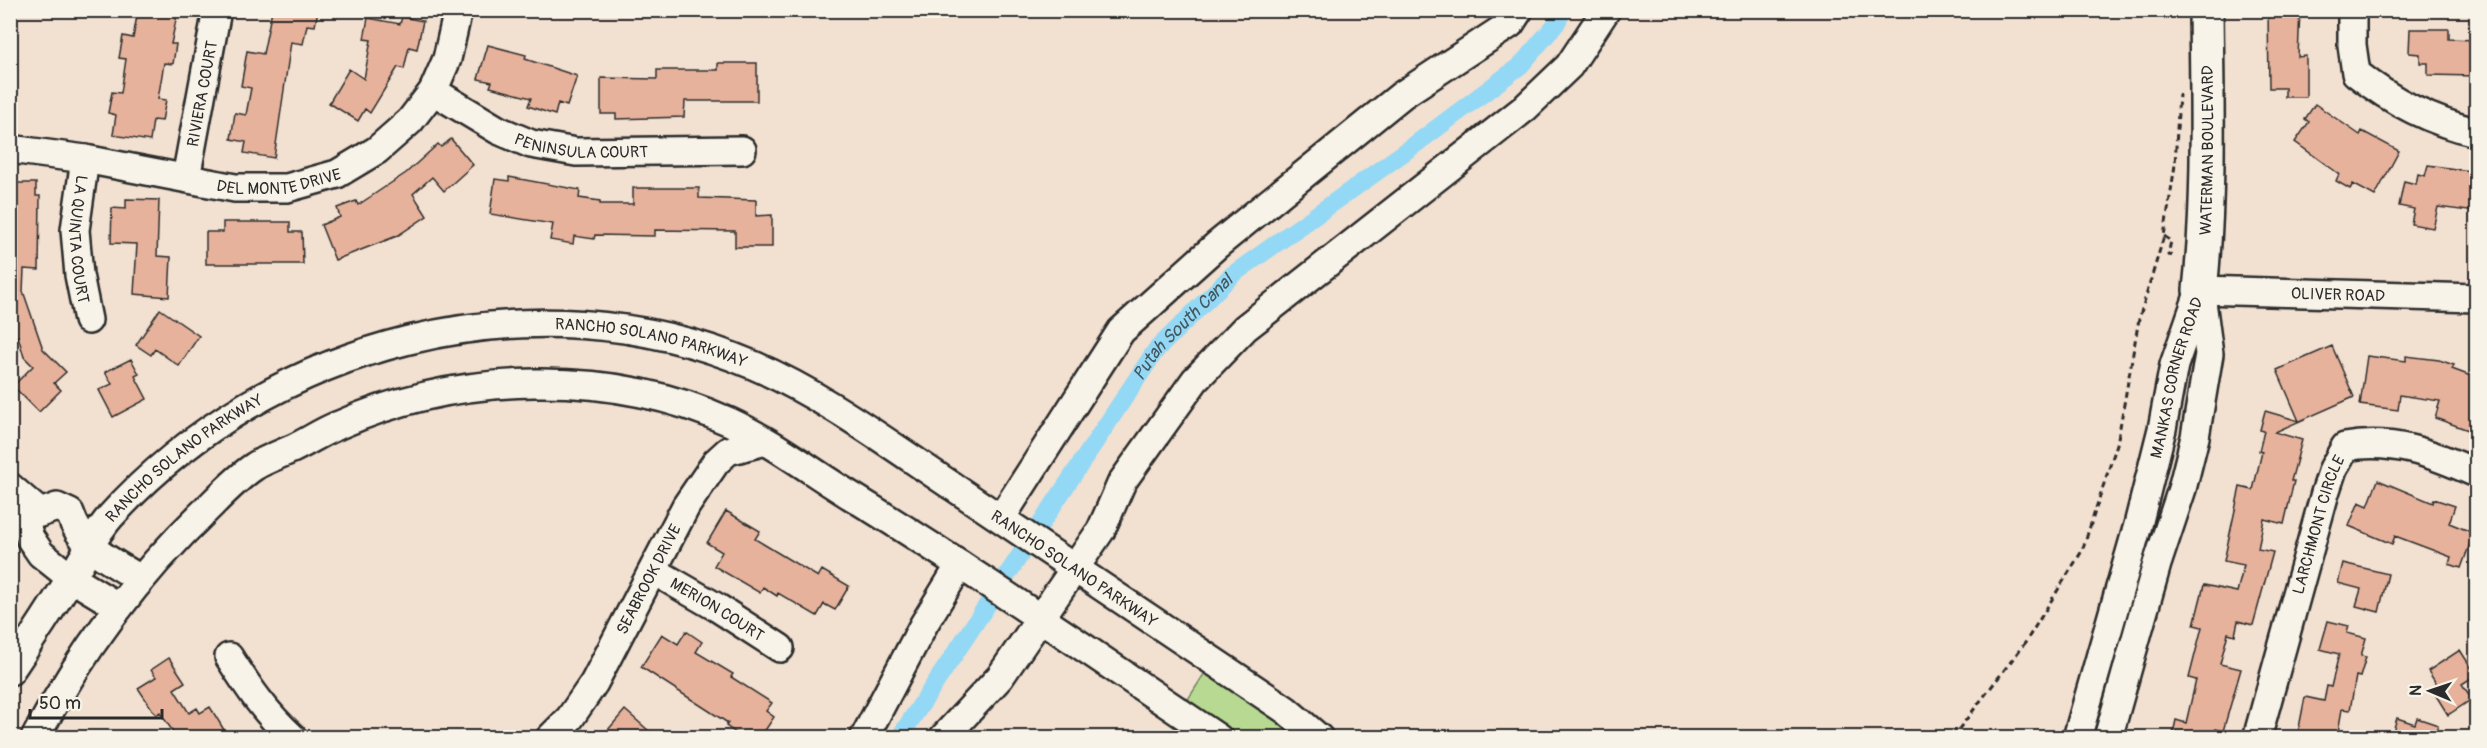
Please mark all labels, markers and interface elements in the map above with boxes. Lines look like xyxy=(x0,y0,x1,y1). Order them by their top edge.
street label: RIVIERA COURT xyxy=(183,39,222,148)
street label: WATERMAN BOULEVARD xyxy=(2196,65,2218,236)
street label: PENINSULA COURT xyxy=(511,129,648,163)
street label: DEL MONTE DRIVE xyxy=(215,164,343,199)
street label: LA QUINTA COURT xyxy=(64,174,93,305)
water label: Putah South Canal xyxy=(1128,268,1239,385)
street label: OLIVER ROAD xyxy=(2291,284,2385,306)
street label: MANKAS CORNER ROAD xyxy=(2146,295,2208,460)
street label: RANCHO SOLANO PARKWAY xyxy=(555,314,750,372)
street label: RANCHO SOLANO PARKWAY xyxy=(101,390,267,527)
street label: LARCHMONT CIRCLE xyxy=(2288,452,2350,597)
street label: RANCHO SOLANO PARKWAY xyxy=(987,506,1161,632)
street label: SEABROOK DRIVE xyxy=(612,521,686,638)
street label: MERION COURT xyxy=(667,574,768,646)
north arrow xyxy=(2400,661,2460,721)
scale bar xyxy=(30,682,162,720)
text: N xyxy=(2406,685,2426,696)
text: 50 m xyxy=(39,692,81,715)

